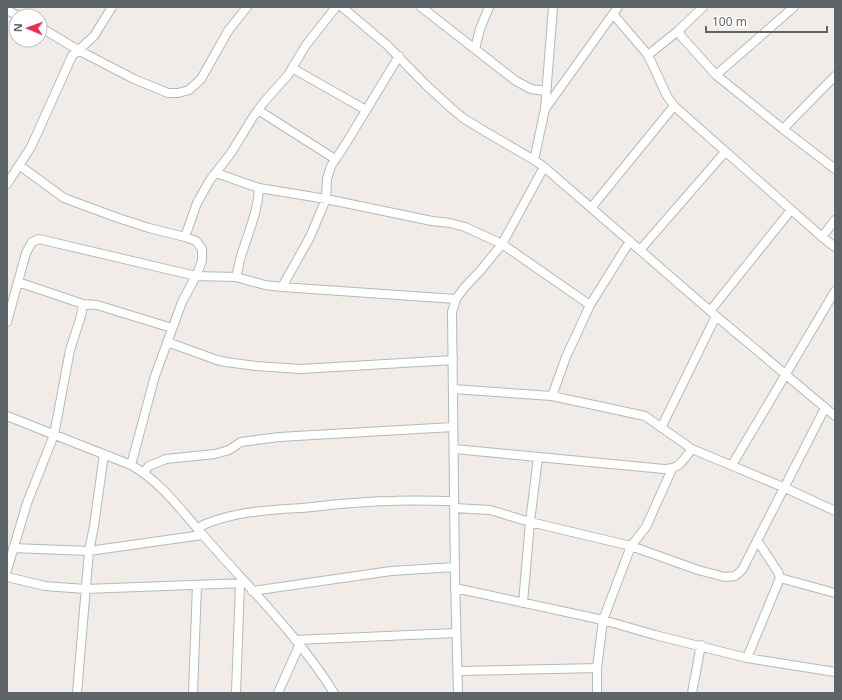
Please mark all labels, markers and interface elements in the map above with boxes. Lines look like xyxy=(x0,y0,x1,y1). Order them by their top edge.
north arrow xyxy=(8,8,48,48)
scale bar xyxy=(706,8,827,34)
text: 100 m xyxy=(712,13,747,30)
text: N xyxy=(10,23,25,32)

